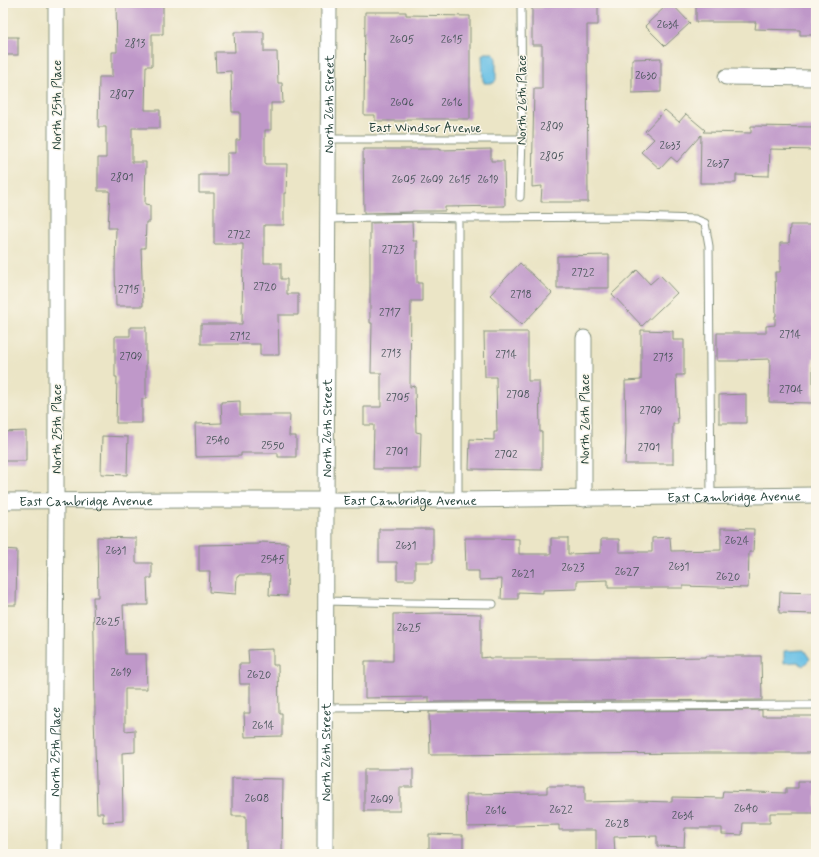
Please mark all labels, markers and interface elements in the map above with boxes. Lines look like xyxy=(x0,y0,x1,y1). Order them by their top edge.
house number: 2634 xyxy=(657,18,680,32)
house number: 2605 xyxy=(390,33,415,47)
house number: 2615 xyxy=(441,33,464,47)
house number: 2813 xyxy=(125,37,145,51)
street label: North 26th Street xyxy=(321,54,339,154)
street label: North 26th Place xyxy=(514,55,531,145)
street label: North 25th Place xyxy=(49,60,66,150)
house number: 2630 xyxy=(635,69,657,83)
house number: 2807 xyxy=(110,88,135,102)
house number: 2606 xyxy=(390,96,414,110)
house number: 2616 xyxy=(441,96,463,110)
street label: East Windsor Avenue xyxy=(369,120,481,137)
house number: 2809 xyxy=(540,120,564,134)
house number: 2633 xyxy=(660,139,680,153)
house number: 2805 xyxy=(540,150,565,164)
house number: 2637 xyxy=(707,157,730,171)
house number: 2801 xyxy=(111,171,134,185)
house number: 2605 xyxy=(392,173,417,187)
house number: 2609 xyxy=(420,173,444,187)
house number: 2615 xyxy=(449,173,472,187)
house number: 2619 xyxy=(477,173,499,187)
house number: 2722 xyxy=(228,228,251,242)
house number: 2723 xyxy=(382,243,404,257)
house number: 2722 xyxy=(572,266,595,280)
house number: 2720 xyxy=(253,280,277,294)
house number: 2715 xyxy=(118,283,140,297)
house number: 2718 xyxy=(510,288,532,302)
house number: 2717 xyxy=(379,306,401,320)
house number: 2714 xyxy=(779,328,801,342)
house number: 2712 xyxy=(230,330,251,344)
house number: 2713 xyxy=(381,347,401,361)
house number: 2714 xyxy=(495,348,517,362)
house number: 2709 xyxy=(120,350,142,364)
house number: 2713 xyxy=(653,351,673,365)
street label: North 26th Place xyxy=(577,374,594,464)
street label: North 26th Street xyxy=(319,378,337,478)
house number: 2704 xyxy=(779,383,804,397)
street label: North 25th Place xyxy=(49,384,66,474)
house number: 2708 xyxy=(506,388,530,402)
house number: 2705 xyxy=(386,391,410,405)
house number: 2709 xyxy=(640,404,662,418)
house number: 2540 xyxy=(206,434,230,448)
house number: 2550 xyxy=(261,439,285,453)
house number: 2701 xyxy=(638,441,660,455)
house number: 2701 xyxy=(386,445,408,459)
house number: 2702 xyxy=(495,448,518,462)
street label: East Cambridge Avenue xyxy=(667,488,801,507)
street label: East Cambridge Avenue xyxy=(19,493,153,512)
street label: East Cambridge Avenue xyxy=(343,493,477,511)
house number: 2624 xyxy=(725,534,750,548)
house number: 2631 xyxy=(396,539,417,553)
house number: 2631 xyxy=(106,544,127,558)
house number: 2545 xyxy=(261,553,286,567)
house number: 2631 xyxy=(669,560,690,574)
house number: 2623 xyxy=(561,561,585,575)
house number: 2627 xyxy=(615,565,640,579)
house number: 2621 xyxy=(512,567,535,581)
house number: 2620 xyxy=(716,570,740,584)
house number: 2625 xyxy=(96,615,121,629)
house number: 2625 xyxy=(397,621,422,635)
house number: 2619 xyxy=(110,666,132,680)
house number: 2620 xyxy=(247,668,271,682)
street label: North 26th Street xyxy=(318,702,335,802)
street label: North 25th Place xyxy=(47,707,65,797)
house number: 2614 xyxy=(252,719,275,733)
house number: 2608 xyxy=(245,792,269,806)
house number: 2609 xyxy=(370,793,394,807)
house number: 2640 xyxy=(734,802,758,816)
house number: 2622 xyxy=(549,803,573,817)
house number: 2616 xyxy=(485,804,507,818)
house number: 2634 xyxy=(672,809,695,823)
house number: 2628 xyxy=(605,817,629,831)

